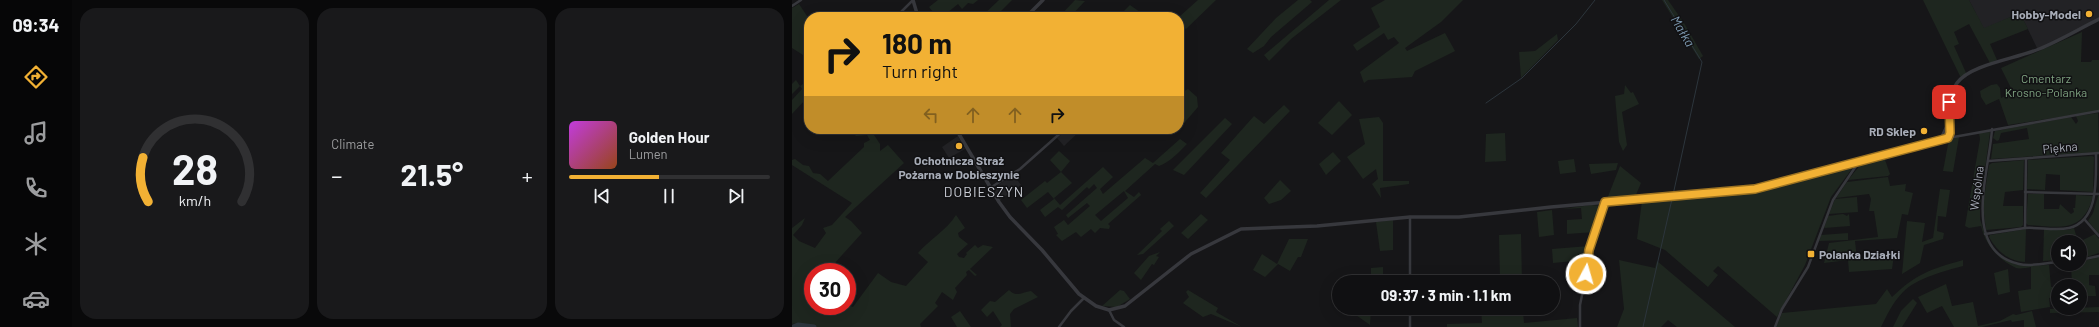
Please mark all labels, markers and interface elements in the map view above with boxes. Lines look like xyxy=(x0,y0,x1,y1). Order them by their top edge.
place label: Hobby-Model xyxy=(2011,7,2081,21)
marker: Hobby-Model xyxy=(2084,9,2094,19)
water label: Małka xyxy=(1668,13,1698,49)
text: 09:34 xyxy=(13,14,59,36)
text: 180 m xyxy=(882,26,952,60)
icon: right xyxy=(816,28,868,80)
text: Turn right xyxy=(882,60,958,82)
icon: directions xyxy=(22,63,50,91)
park label: Cmentarz Krosno-Polanka xyxy=(2005,71,2087,99)
pin xyxy=(1932,85,1966,119)
icon: arrive xyxy=(1938,91,1960,113)
icon: left xyxy=(920,104,942,126)
icon: ahead xyxy=(962,104,984,126)
icon: ahead xyxy=(1004,104,1026,126)
icon: right xyxy=(1046,104,1068,126)
icon: music xyxy=(22,119,50,147)
place label: RD Sklep xyxy=(1869,124,1916,138)
marker: RD Sklep xyxy=(1919,126,1929,136)
text: Golden Hour xyxy=(629,128,709,146)
text: Climate xyxy=(331,136,374,152)
street label: Piękna xyxy=(2042,138,2078,156)
marker: Ochotnicza Straż Pożarna w Dobieszynie xyxy=(954,141,964,151)
text: 28 xyxy=(172,142,218,192)
text: Lumen xyxy=(629,146,668,162)
place label: Ochotnicza Straż Pożarna w Dobieszynie xyxy=(898,153,1020,181)
text: 21.5° xyxy=(401,156,463,192)
text: − xyxy=(331,162,342,188)
text: + xyxy=(522,162,533,188)
street label: Wspólna xyxy=(1966,165,1986,211)
icon: phone xyxy=(22,174,50,202)
district label: DOBIESZYN xyxy=(944,183,1024,200)
icon: previous xyxy=(591,185,613,207)
icon: pause xyxy=(658,185,680,207)
icon: next xyxy=(725,185,747,207)
text: km/h xyxy=(178,191,211,208)
icon: climate xyxy=(22,230,50,258)
map controls xyxy=(2051,235,2087,315)
button: sound xyxy=(2051,235,2087,271)
place label: Polanka Działki xyxy=(1819,247,1900,261)
marker: Polanka Działki xyxy=(1806,249,1816,259)
position arrow xyxy=(1565,253,1607,295)
speed limit sign: 30 xyxy=(804,263,856,315)
button: layers xyxy=(2051,279,2087,315)
icon: car xyxy=(22,285,50,313)
text: 09:37 · 3 min · 1.1 km xyxy=(1381,286,1511,304)

